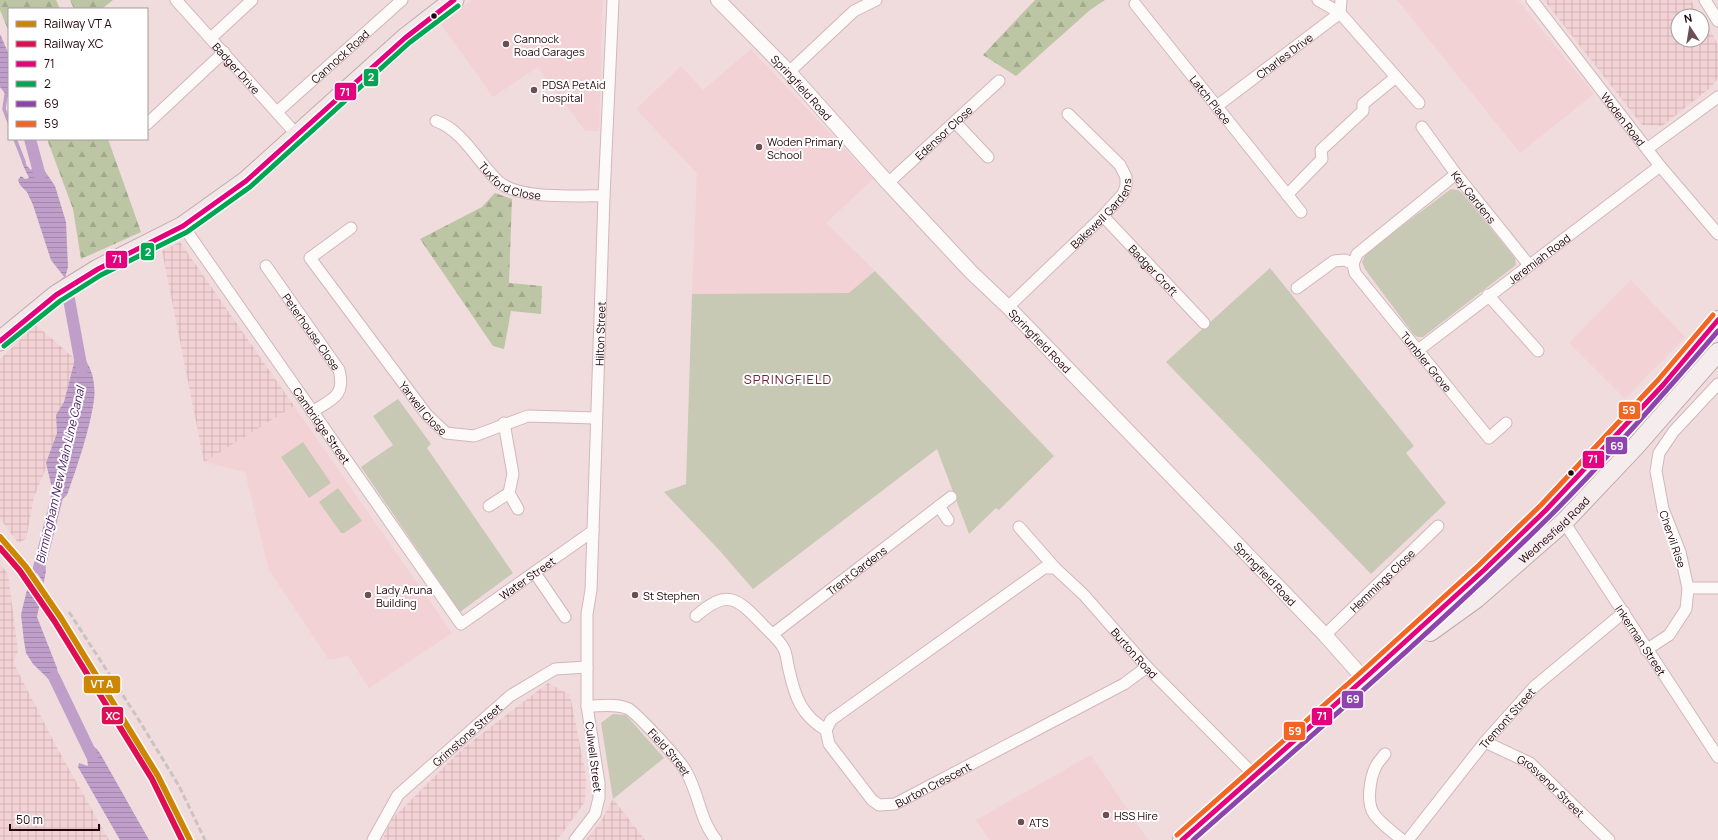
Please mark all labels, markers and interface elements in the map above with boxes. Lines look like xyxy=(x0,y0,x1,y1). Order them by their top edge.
legend xyxy=(8,8,148,140)
north arrow xyxy=(1670,8,1710,48)
text: N xyxy=(1682,10,1693,26)
unlabelled marker xyxy=(429,11,439,21)
text: Railway VT A xyxy=(44,15,112,32)
street label: Cannock Road xyxy=(307,26,372,86)
street label: Charles Drive xyxy=(1253,29,1316,82)
place label: Cannock Road Garages xyxy=(514,31,585,59)
text: Railway XC xyxy=(44,35,104,52)
street label: Badger Drive xyxy=(210,39,264,97)
marker: Cannock Road Garages xyxy=(501,39,511,49)
street label: Springfield Road xyxy=(768,51,836,123)
text: 71 xyxy=(44,55,55,72)
line badge: 2 xyxy=(363,68,379,87)
text: 2 xyxy=(368,69,374,84)
street label: Latch Place xyxy=(1187,72,1236,127)
text: 2 xyxy=(44,75,51,92)
place label: PDSA PetAid hospital xyxy=(542,77,605,105)
line badge: 71 xyxy=(334,82,357,101)
text: 71 xyxy=(340,84,350,99)
marker: PDSA PetAid hospital xyxy=(529,85,539,95)
street label: Woden Road xyxy=(1598,89,1649,149)
text: 69 xyxy=(44,95,59,112)
street label: Edensor Close xyxy=(911,102,976,163)
text: 59 xyxy=(44,115,58,132)
place label: Woden Primary School xyxy=(767,134,843,162)
marker: Woden Primary School xyxy=(754,142,764,152)
street label: Tuxford Close xyxy=(476,158,542,202)
street label: Key Gardens xyxy=(1448,167,1500,226)
street label: Bakewell Gardens xyxy=(1067,178,1134,251)
street label: Jeremiah Road xyxy=(1505,230,1573,287)
street label: Badger Croft xyxy=(1126,241,1182,299)
line badge: 2 xyxy=(140,242,155,261)
text: 2 xyxy=(145,244,151,259)
line badge: 71 xyxy=(105,250,128,269)
text: 71 xyxy=(112,251,122,266)
street label: Peterhouse Close xyxy=(280,290,345,373)
street label: Hilton Street xyxy=(591,301,608,366)
street label: Springfield Road xyxy=(1006,305,1075,376)
street label: Tumbler Grove xyxy=(1398,328,1456,395)
district label: SPRINGFIELD xyxy=(744,370,832,388)
street label: Yarwell Close xyxy=(397,378,451,438)
water label: Birmingham New Main Line Canal xyxy=(31,383,89,565)
street label: Cambridge Street xyxy=(290,384,354,467)
line badge: 59 xyxy=(1618,401,1641,420)
text: 59 xyxy=(1622,402,1636,417)
line badge: 69 xyxy=(1605,436,1628,455)
text: 69 xyxy=(1610,438,1624,453)
line badge: 71 xyxy=(1582,450,1605,469)
text: 71 xyxy=(1588,451,1598,466)
unlabelled marker xyxy=(1566,468,1576,478)
street label: Wednesfield Road xyxy=(1515,493,1592,566)
street label: Chervil Rise xyxy=(1656,508,1690,570)
street label: Springfield Road xyxy=(1231,538,1300,609)
street label: Trent Gardens xyxy=(823,542,890,598)
street label: Hemmings Close xyxy=(1346,545,1418,615)
street label: Water Street xyxy=(496,553,558,602)
place label: Lady Aruna Building xyxy=(376,582,432,610)
place label: St Stephen xyxy=(643,588,699,603)
marker: Lady Aruna Building xyxy=(363,590,373,600)
marker: St Stephen xyxy=(630,590,640,600)
street label: Inkerman Street xyxy=(1613,602,1670,678)
street label: Burton Road xyxy=(1108,624,1161,681)
line badge: VT A xyxy=(83,675,121,694)
text: VT A xyxy=(91,676,114,691)
street label: Tremont Street xyxy=(1475,684,1538,752)
line badge: 69 xyxy=(1341,690,1364,709)
text: 69 xyxy=(1346,691,1360,706)
street label: Grimstone Street xyxy=(429,700,504,769)
line badge: XC xyxy=(101,706,124,725)
line badge: 71 xyxy=(1311,707,1333,726)
text: XC xyxy=(105,708,121,723)
text: 71 xyxy=(1317,708,1327,723)
street label: Culwell Street xyxy=(582,721,606,793)
line badge: 59 xyxy=(1283,721,1306,741)
text: 59 xyxy=(1288,723,1302,738)
street label: Field Street xyxy=(645,725,695,778)
street label: Grosvenor Street xyxy=(1515,751,1588,820)
street label: Burton Crescent xyxy=(892,758,973,810)
scale bar xyxy=(10,806,99,832)
place label: HSS Hire xyxy=(1114,808,1158,823)
marker: HSS Hire xyxy=(1101,810,1111,820)
text: 50 m xyxy=(16,811,43,828)
place label: ATS xyxy=(1029,815,1049,830)
marker: ATS xyxy=(1016,817,1026,827)

